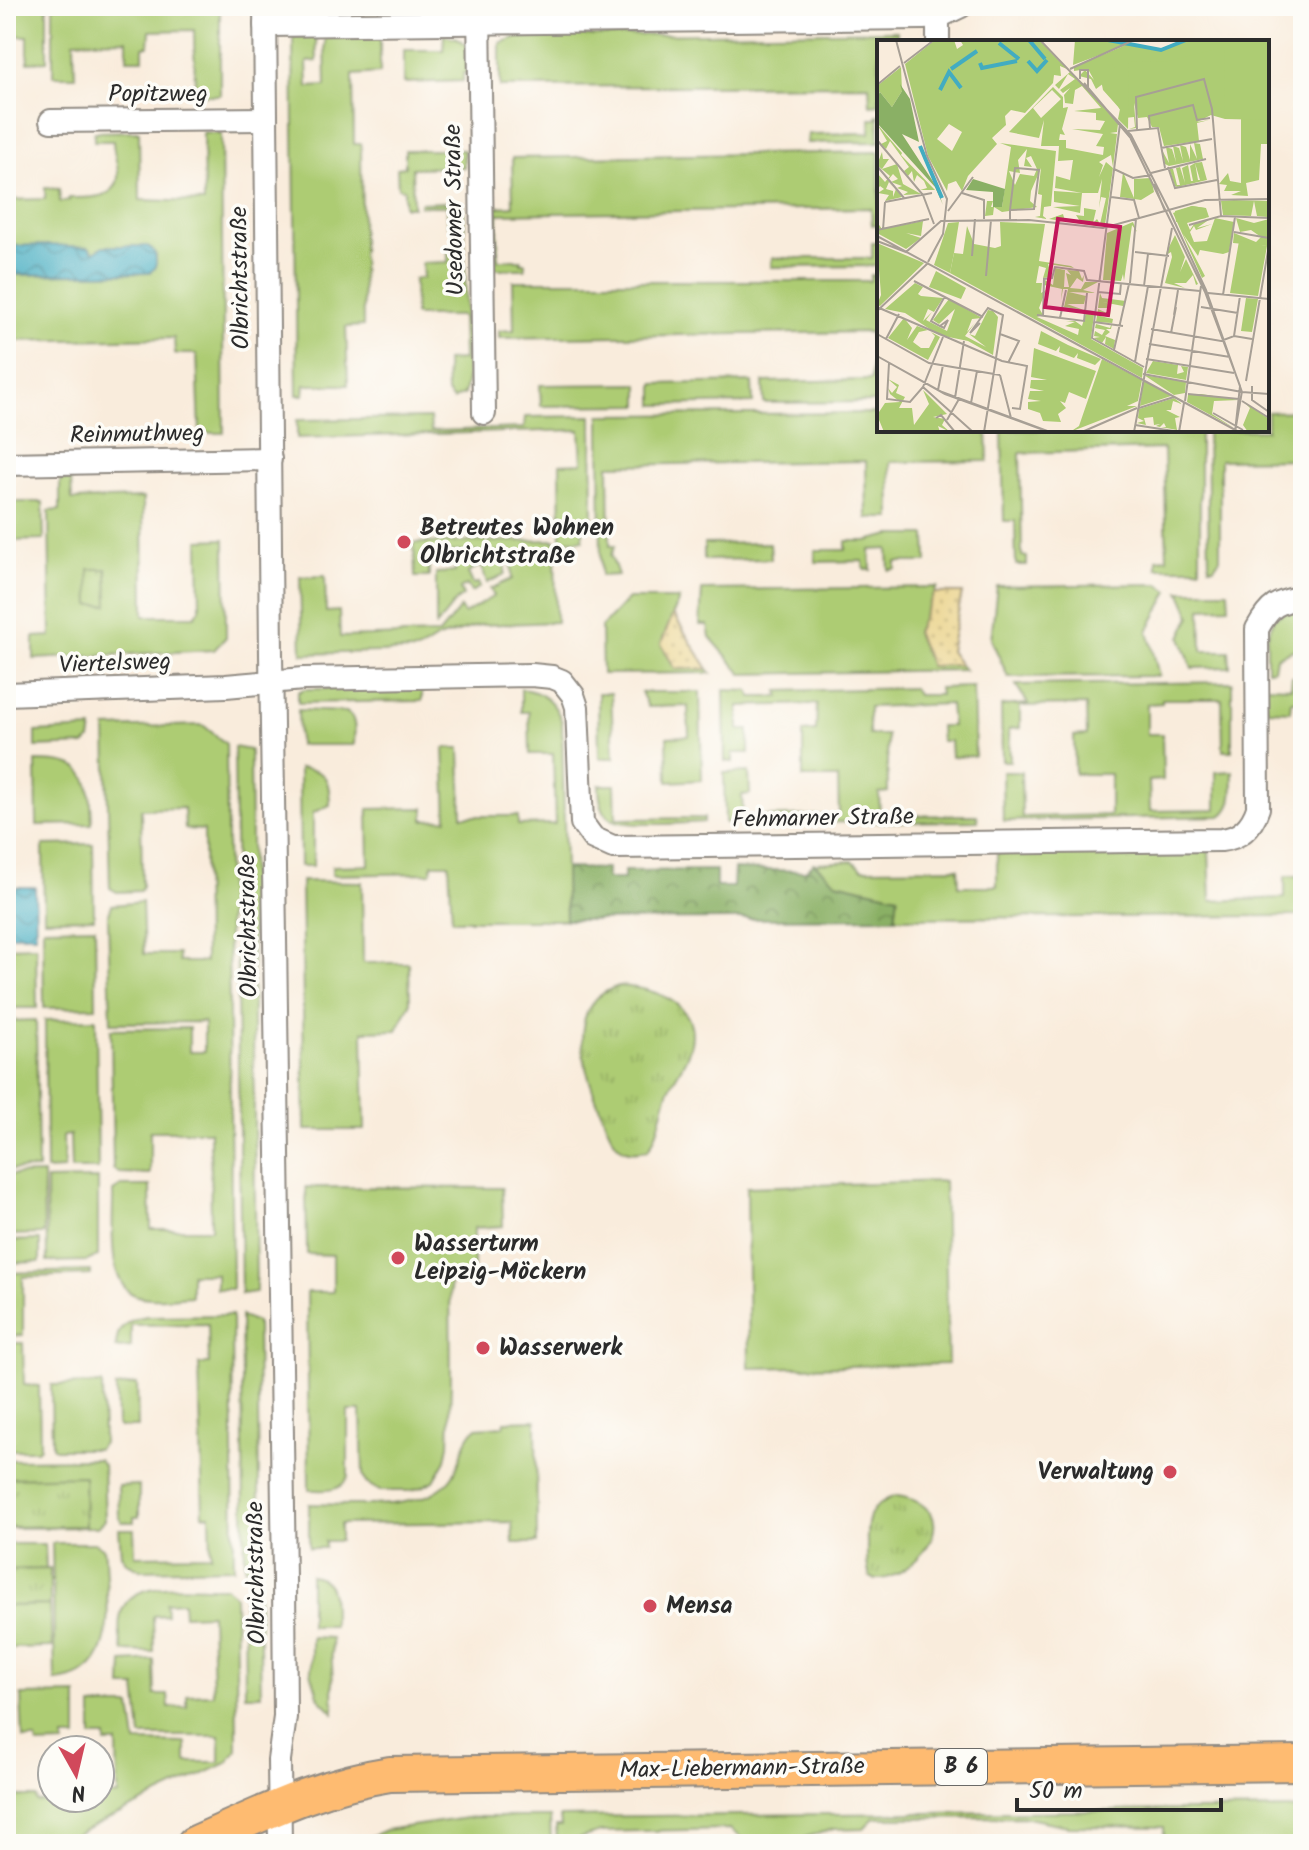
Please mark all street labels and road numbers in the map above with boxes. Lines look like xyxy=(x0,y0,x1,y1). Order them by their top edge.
street label: Popitzweg xyxy=(108,75,208,114)
street label: Usedomer Straße xyxy=(434,124,476,296)
street label: Olbrichtstraße xyxy=(220,206,262,350)
street label: Reinmuthweg xyxy=(69,414,205,456)
street label: Viertelsweg xyxy=(58,643,172,685)
street label: Fehmarner Straße xyxy=(732,798,914,840)
street label: Olbrichtstraße xyxy=(228,854,270,998)
street label: Olbrichtstraße xyxy=(236,1501,278,1645)
street label: Max-Liebermann-Straße xyxy=(619,1747,865,1791)
road number: B 6 xyxy=(935,1749,987,1785)

